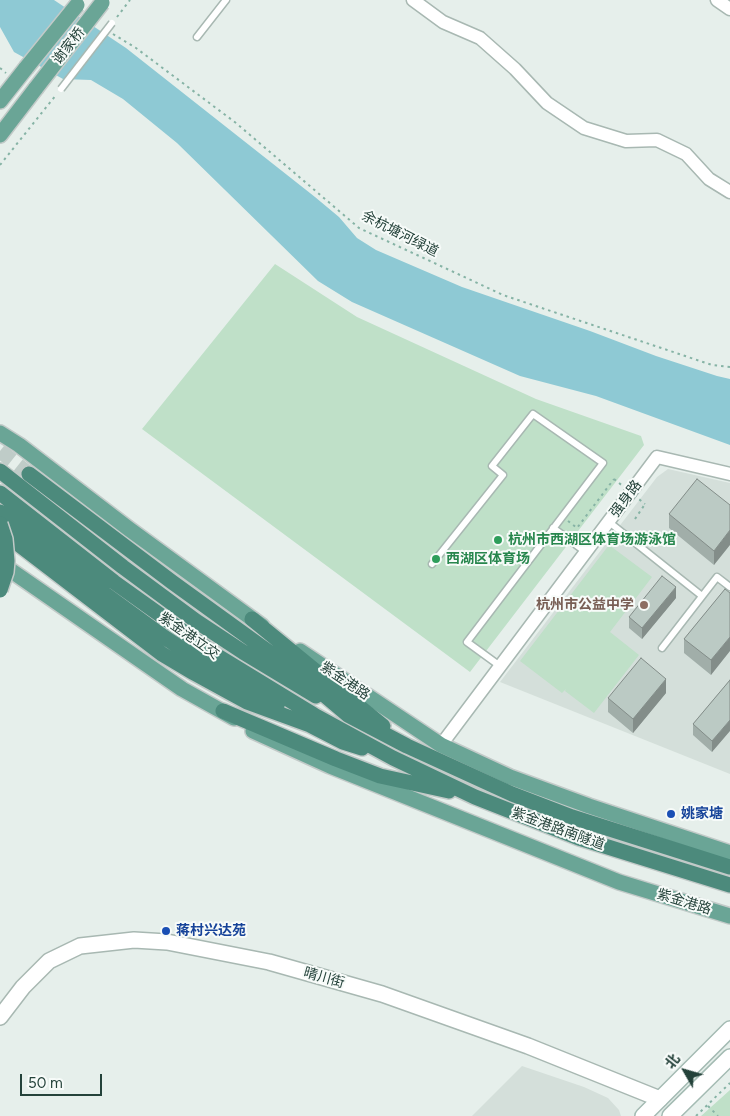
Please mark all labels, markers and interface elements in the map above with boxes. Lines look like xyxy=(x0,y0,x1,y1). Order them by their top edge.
street label: 谢家桥 xyxy=(49,24,89,68)
street label: 余杭塘河绿道 xyxy=(359,207,441,261)
street label: 强身路 xyxy=(607,477,645,521)
place label: 杭州市西湖区体育场游泳馆 xyxy=(508,532,676,548)
marker: 杭州市西湖区体育场游泳馆 xyxy=(492,534,504,546)
place label: 西湖区体育场 xyxy=(446,551,530,567)
marker: 西湖区体育场 xyxy=(430,553,442,565)
place label: 杭州市公益中学 xyxy=(536,597,634,613)
marker: 杭州市公益中学 xyxy=(638,599,650,611)
street label: 紫金港立交 xyxy=(156,609,222,663)
street label: 紫金港路 xyxy=(317,658,373,704)
street label: 紫金港路南隧道 xyxy=(509,804,607,854)
place label: 姚家塘 xyxy=(681,806,723,822)
marker: 姚家塘 xyxy=(665,808,677,820)
street label: 紫金港路 xyxy=(655,886,713,918)
place label: 蒋村兴达苑 xyxy=(176,923,246,939)
marker: 蒋村兴达苑 xyxy=(160,925,172,937)
street label: 晴川街 xyxy=(301,964,347,992)
north arrow xyxy=(660,1046,710,1096)
text: 北 xyxy=(662,1051,684,1072)
scale bar xyxy=(22,1064,105,1096)
text: 50 m xyxy=(28,1074,63,1092)

